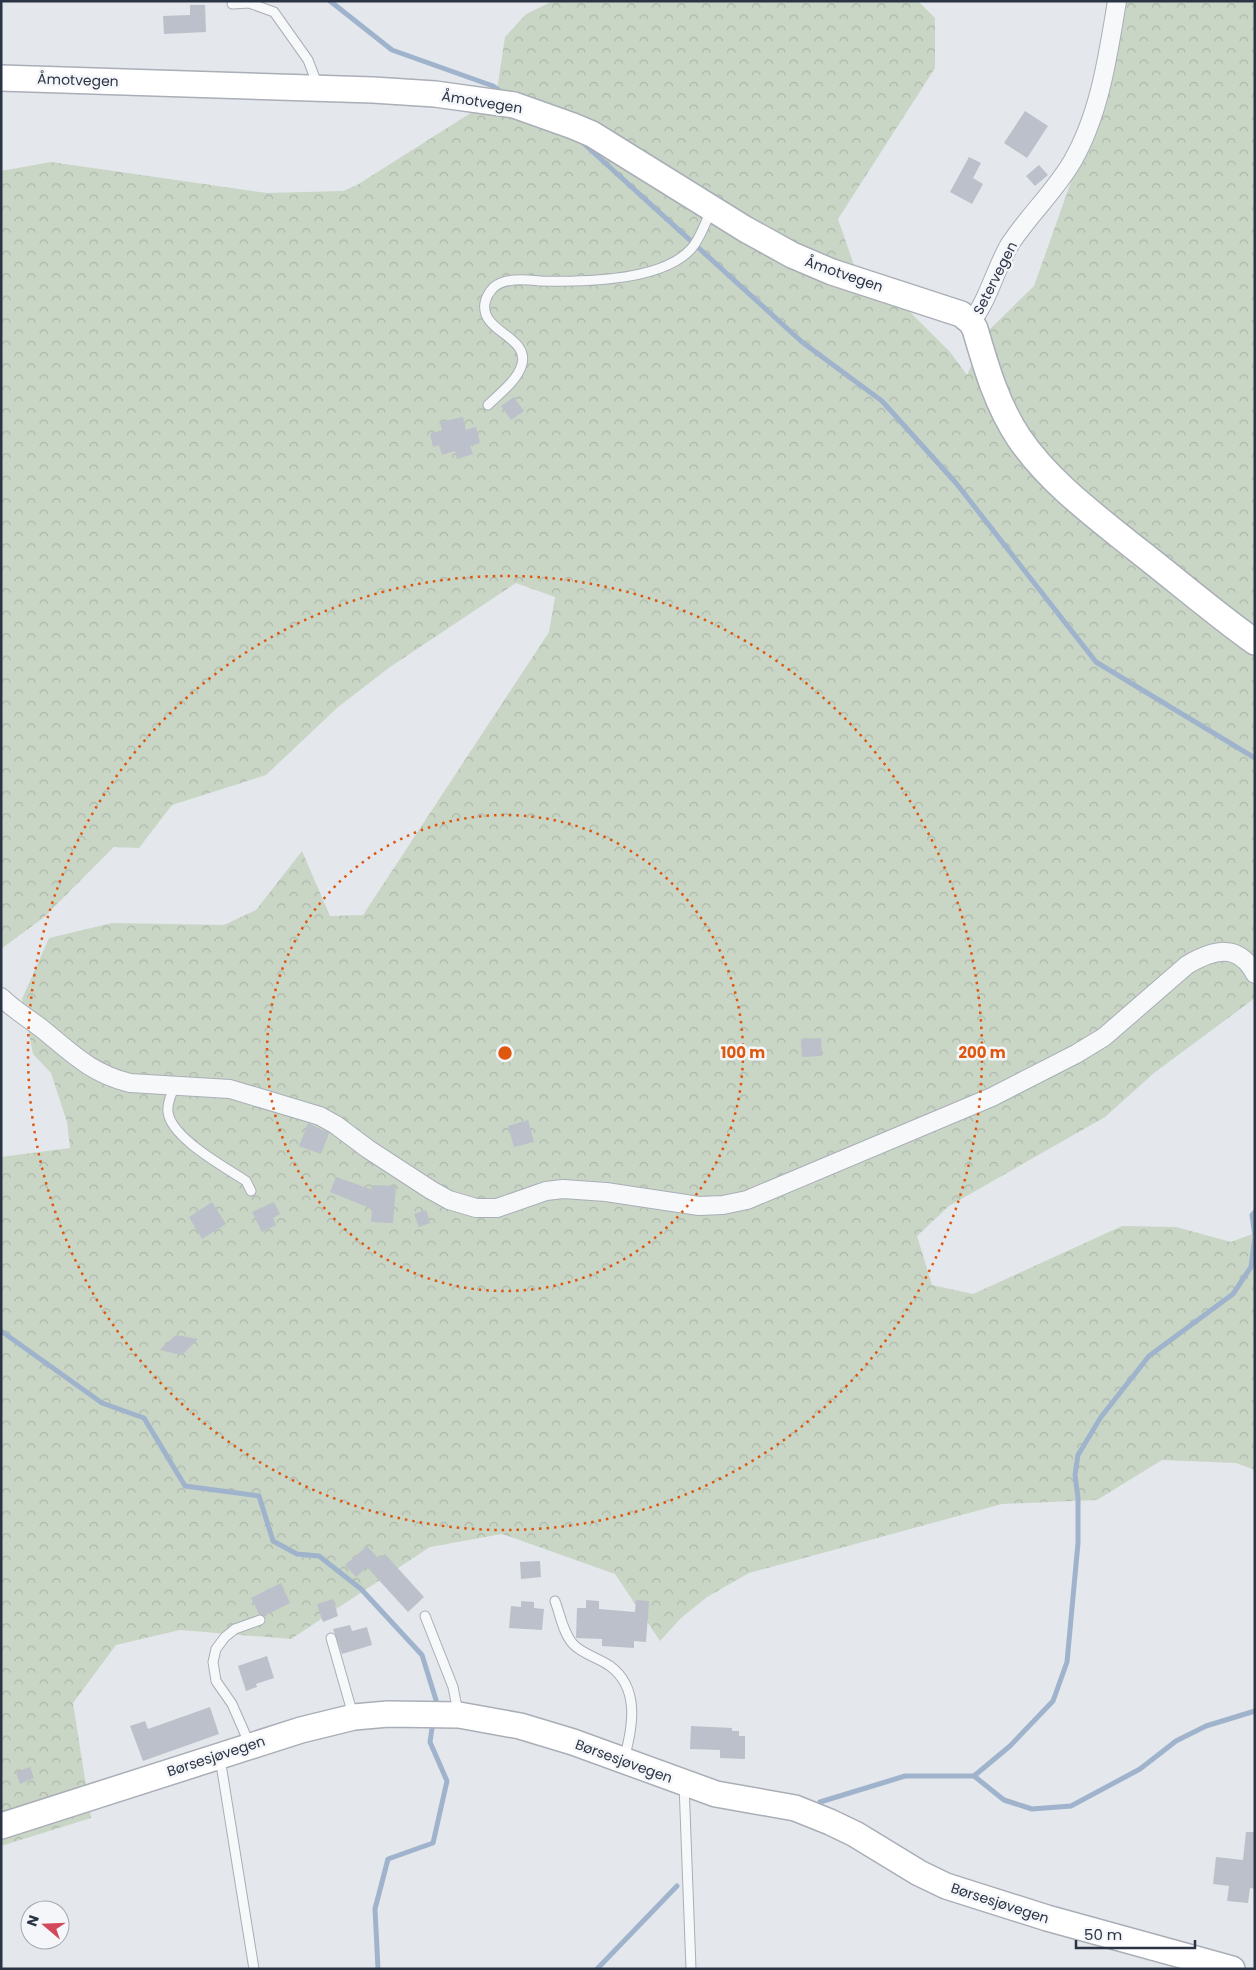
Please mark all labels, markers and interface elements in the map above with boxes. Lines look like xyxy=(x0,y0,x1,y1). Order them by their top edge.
street label: Åmotvegen xyxy=(37,69,119,91)
street label: Åmotvegen xyxy=(440,86,524,118)
street label: Setervegen xyxy=(968,238,1022,318)
street label: Åmotvegen xyxy=(802,251,886,297)
text: 100 m xyxy=(721,1042,765,1063)
text: 200 m xyxy=(958,1042,1006,1063)
centre of rings xyxy=(496,1044,514,1062)
street label: Børsesjøvegen xyxy=(164,1731,268,1781)
street label: Børsesjøvegen xyxy=(573,1734,675,1788)
street label: Børsesjøvegen xyxy=(948,1878,1052,1928)
north arrow xyxy=(20,1900,70,1950)
text: N xyxy=(22,1913,44,1929)
scale bar xyxy=(1076,1918,1195,1950)
text: 50 m xyxy=(1084,1924,1122,1945)

